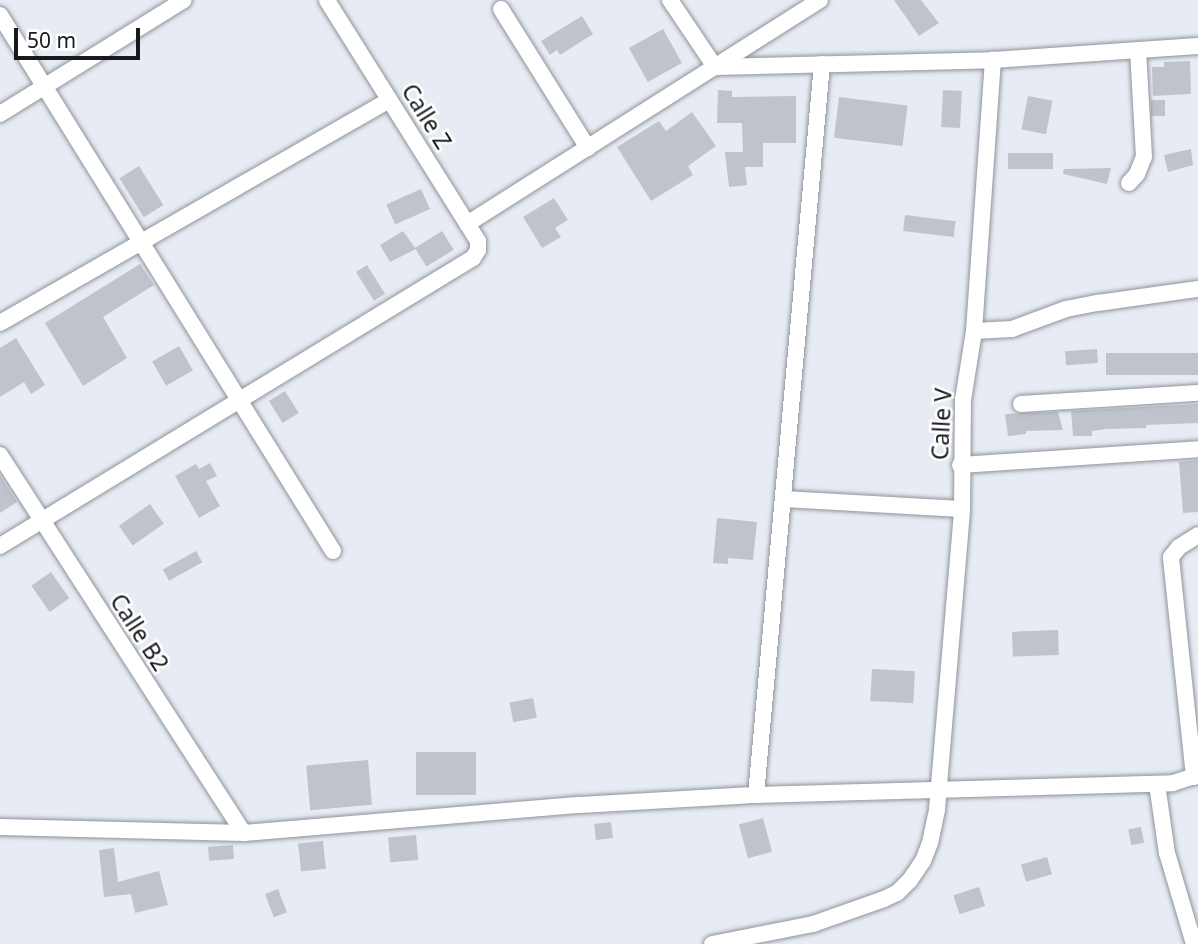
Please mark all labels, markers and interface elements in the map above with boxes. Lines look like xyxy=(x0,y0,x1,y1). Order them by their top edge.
scale bar xyxy=(18,14,144,58)
text: 50 m xyxy=(27,26,76,54)
street label: Calle Z xyxy=(396,78,458,154)
street label: Calle V xyxy=(925,387,957,461)
street label: Calle B2 xyxy=(105,588,175,676)

